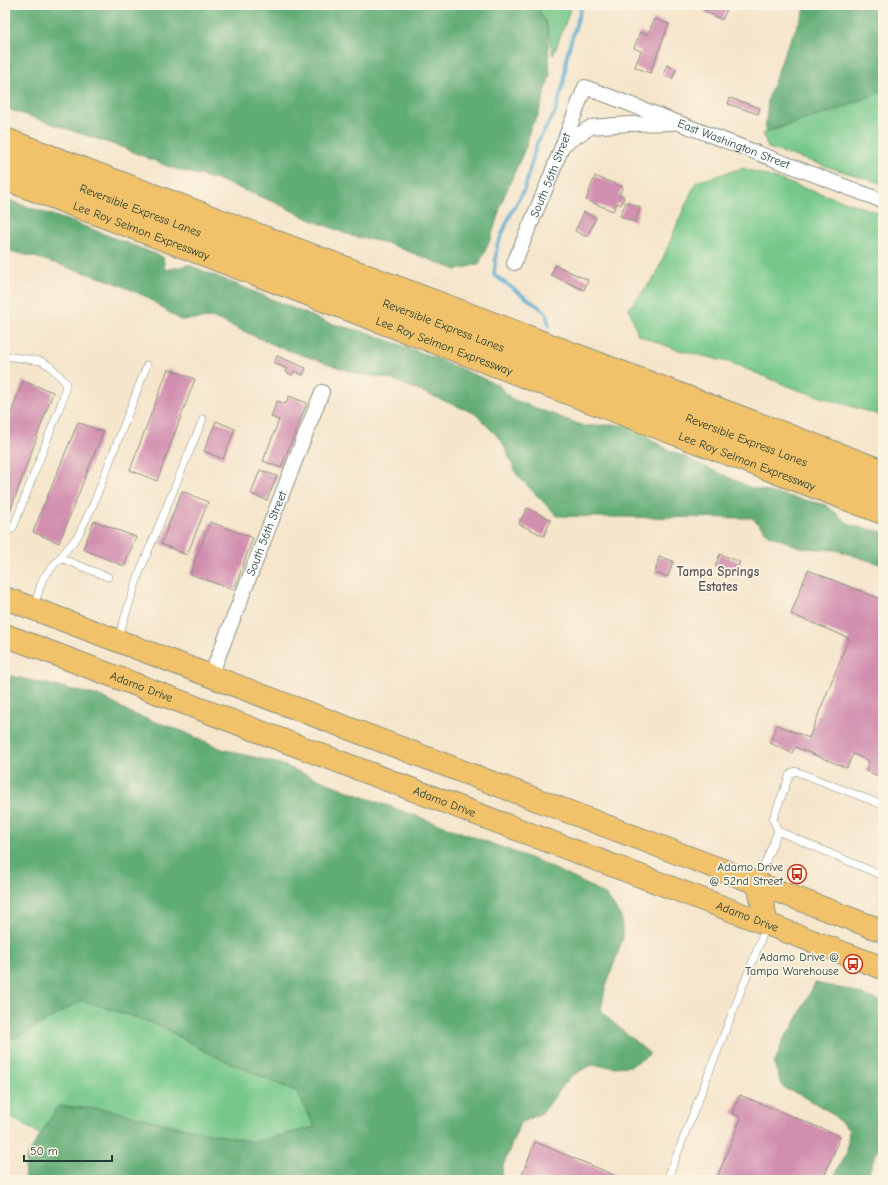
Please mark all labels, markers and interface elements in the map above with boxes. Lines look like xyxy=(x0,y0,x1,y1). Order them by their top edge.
street label: East Washington Street xyxy=(676,116,792,172)
street label: South 56th Street xyxy=(527,130,574,220)
street label: Reversible Express Lanes xyxy=(78,181,203,240)
street label: Lee Roy Selmon Expressway xyxy=(71,199,212,263)
street label: Reversible Express Lanes xyxy=(381,296,506,355)
street label: Lee Roy Selmon Expressway xyxy=(374,314,515,379)
street label: Reversible Express Lanes xyxy=(684,411,809,470)
street label: Lee Roy Selmon Expressway xyxy=(677,429,818,494)
street label: South 56th Street xyxy=(244,489,290,578)
district label: Tampa Springs Estates xyxy=(677,564,760,594)
street label: Adamo Drive xyxy=(108,669,175,705)
street label: Adamo Drive xyxy=(411,783,478,820)
place label: Adamo Drive @ 52nd Street xyxy=(709,860,784,888)
bus stop icon: Adamo Drive @ 52nd Street xyxy=(786,863,808,885)
street label: Adamo Drive xyxy=(714,898,781,935)
place label: Adamo Drive @ Tampa Warehouse xyxy=(745,950,839,978)
bus stop icon: Adamo Drive @ Tampa Warehouse xyxy=(842,953,864,975)
scale bar xyxy=(24,1137,112,1163)
text: 50 m xyxy=(30,1144,58,1158)

